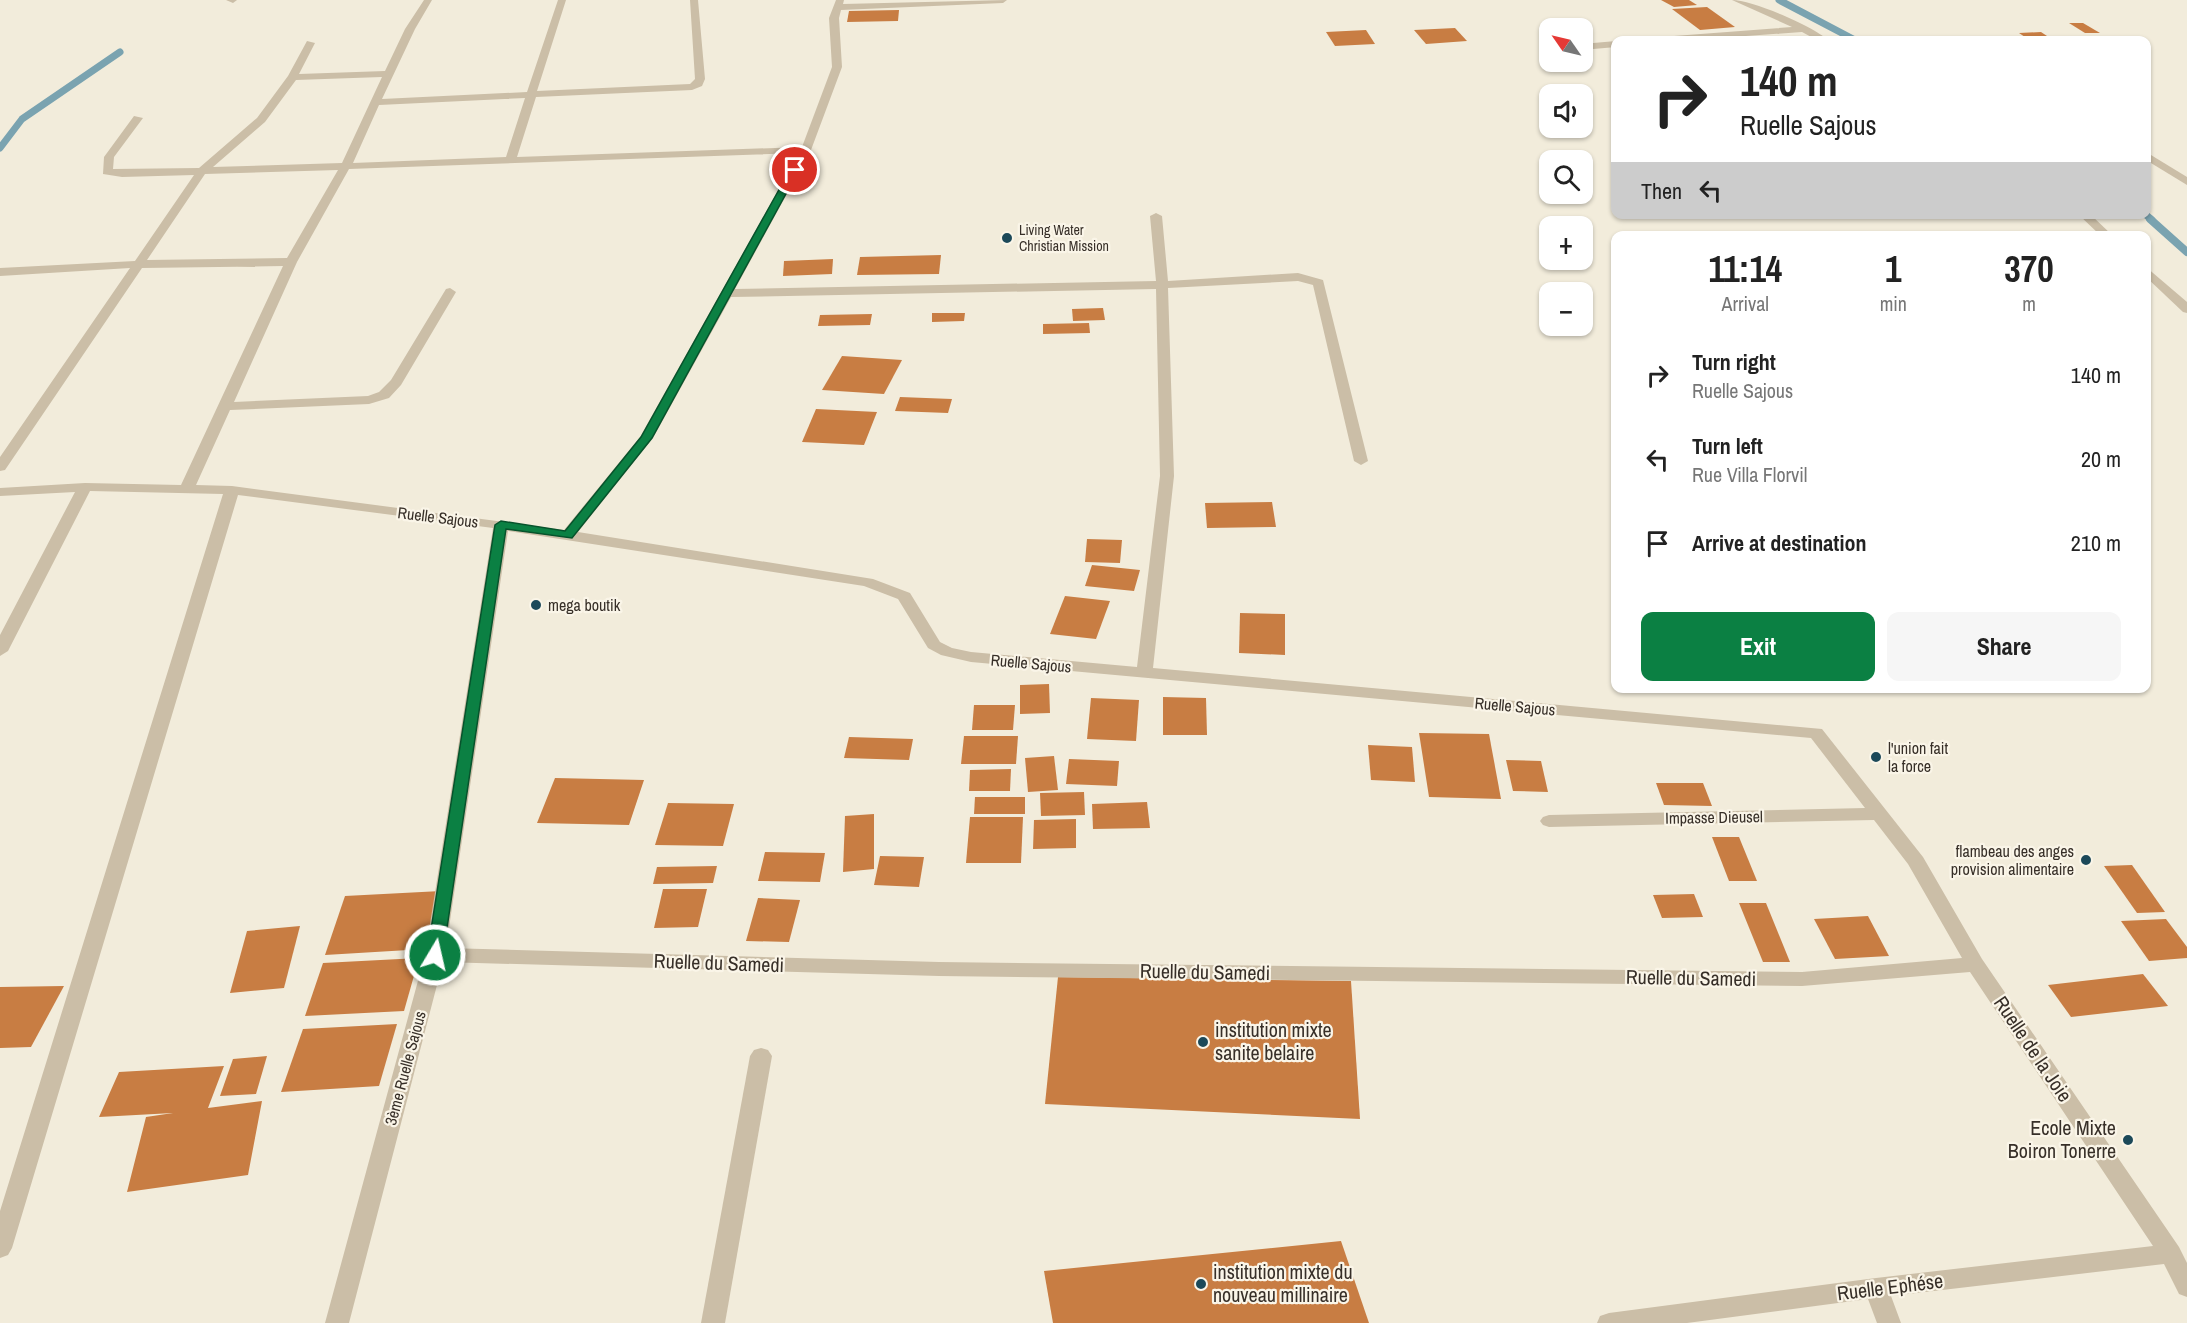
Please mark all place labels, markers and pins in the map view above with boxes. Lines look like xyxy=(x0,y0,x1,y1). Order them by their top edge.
pin xyxy=(769,144,820,195)
place label: Living Water Christian Mission xyxy=(1019,221,1109,255)
marker: Living Water Christian Mission xyxy=(1000,231,1014,245)
place label: mega boutik xyxy=(548,594,621,616)
marker: mega boutik xyxy=(529,598,543,612)
place label: l'union fait la force xyxy=(1888,737,1948,777)
marker: l'union fait la force xyxy=(1869,750,1883,764)
place label: flambeau des anges provision alimentaire xyxy=(1951,840,2074,880)
marker: flambeau des anges provision alimentaire xyxy=(2079,853,2093,867)
place label: institution mixte sanite belaire xyxy=(1215,1016,1332,1066)
marker: institution mixte sanite belaire xyxy=(1196,1035,1210,1049)
place label: Ecole Mixte Boiron Tonerre xyxy=(2008,1114,2116,1164)
marker: Ecole Mixte Boiron Tonerre xyxy=(2121,1133,2135,1147)
place label: institution mixte du nouveau millinaire xyxy=(1213,1258,1353,1308)
marker: institution mixte du nouveau millinaire xyxy=(1194,1277,1208,1291)

